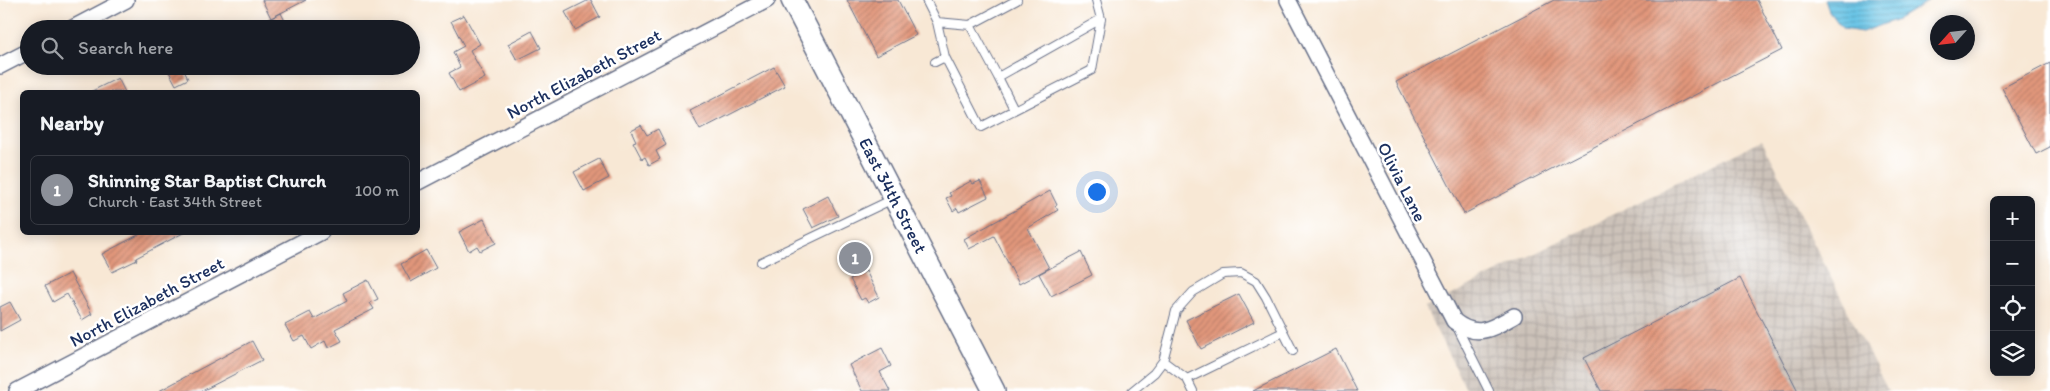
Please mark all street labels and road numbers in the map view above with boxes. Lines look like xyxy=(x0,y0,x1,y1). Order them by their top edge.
street label: North Elizabeth Street xyxy=(503,24,665,124)
street label: East 34th Street xyxy=(854,134,932,257)
street label: Olivia Lane xyxy=(1373,139,1431,225)
street label: North Elizabeth Street xyxy=(66,252,228,352)

